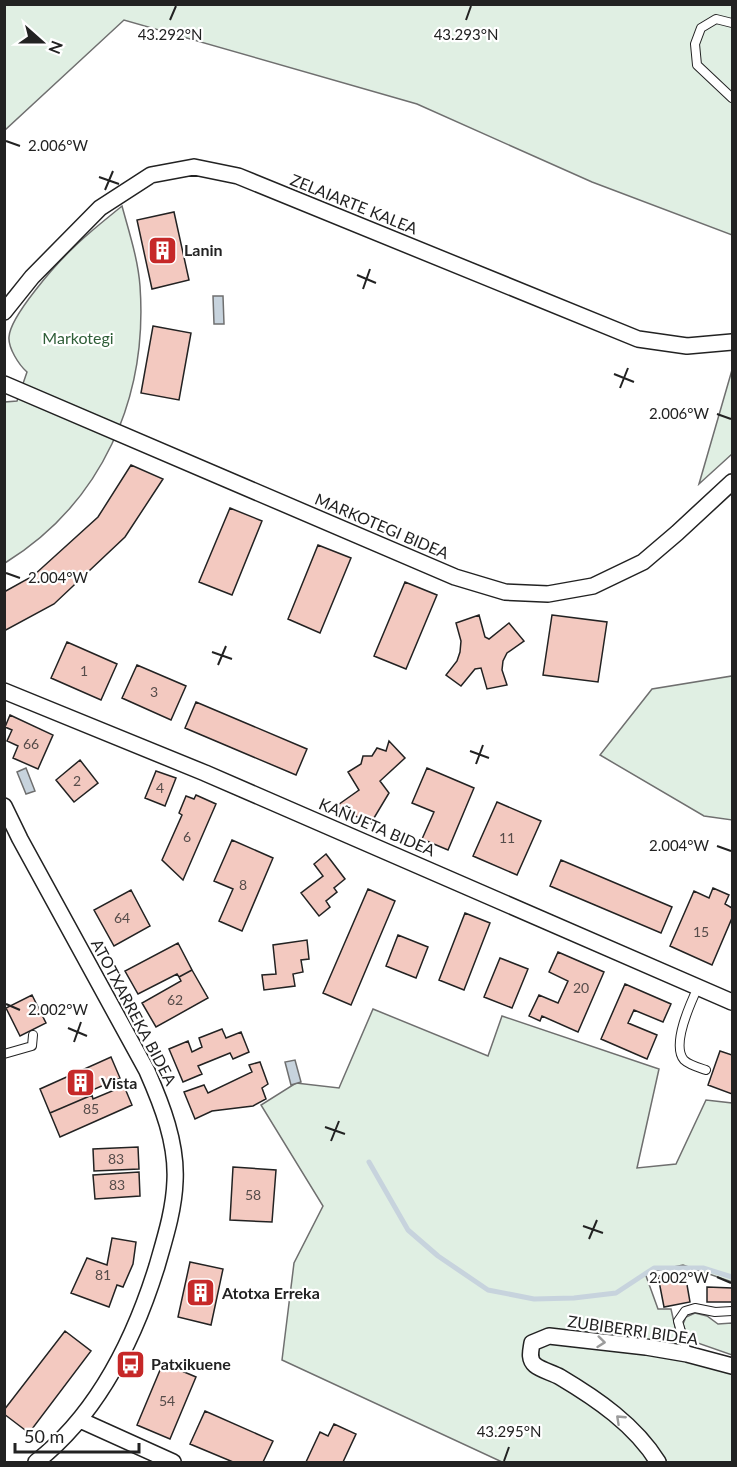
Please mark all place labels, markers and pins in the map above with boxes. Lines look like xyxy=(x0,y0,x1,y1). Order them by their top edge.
building icon: Lanin xyxy=(147,234,179,266)
place label: Lanin xyxy=(184,240,223,259)
building icon: Vista xyxy=(64,1067,96,1099)
place label: Vista xyxy=(100,1073,137,1092)
building icon: Atotxa Erreka xyxy=(185,1277,217,1309)
place label: Atotxa Erreka xyxy=(221,1283,320,1302)
bus stop icon: Patxikuene xyxy=(114,1348,146,1380)
place label: Patxikuene xyxy=(151,1354,231,1373)

